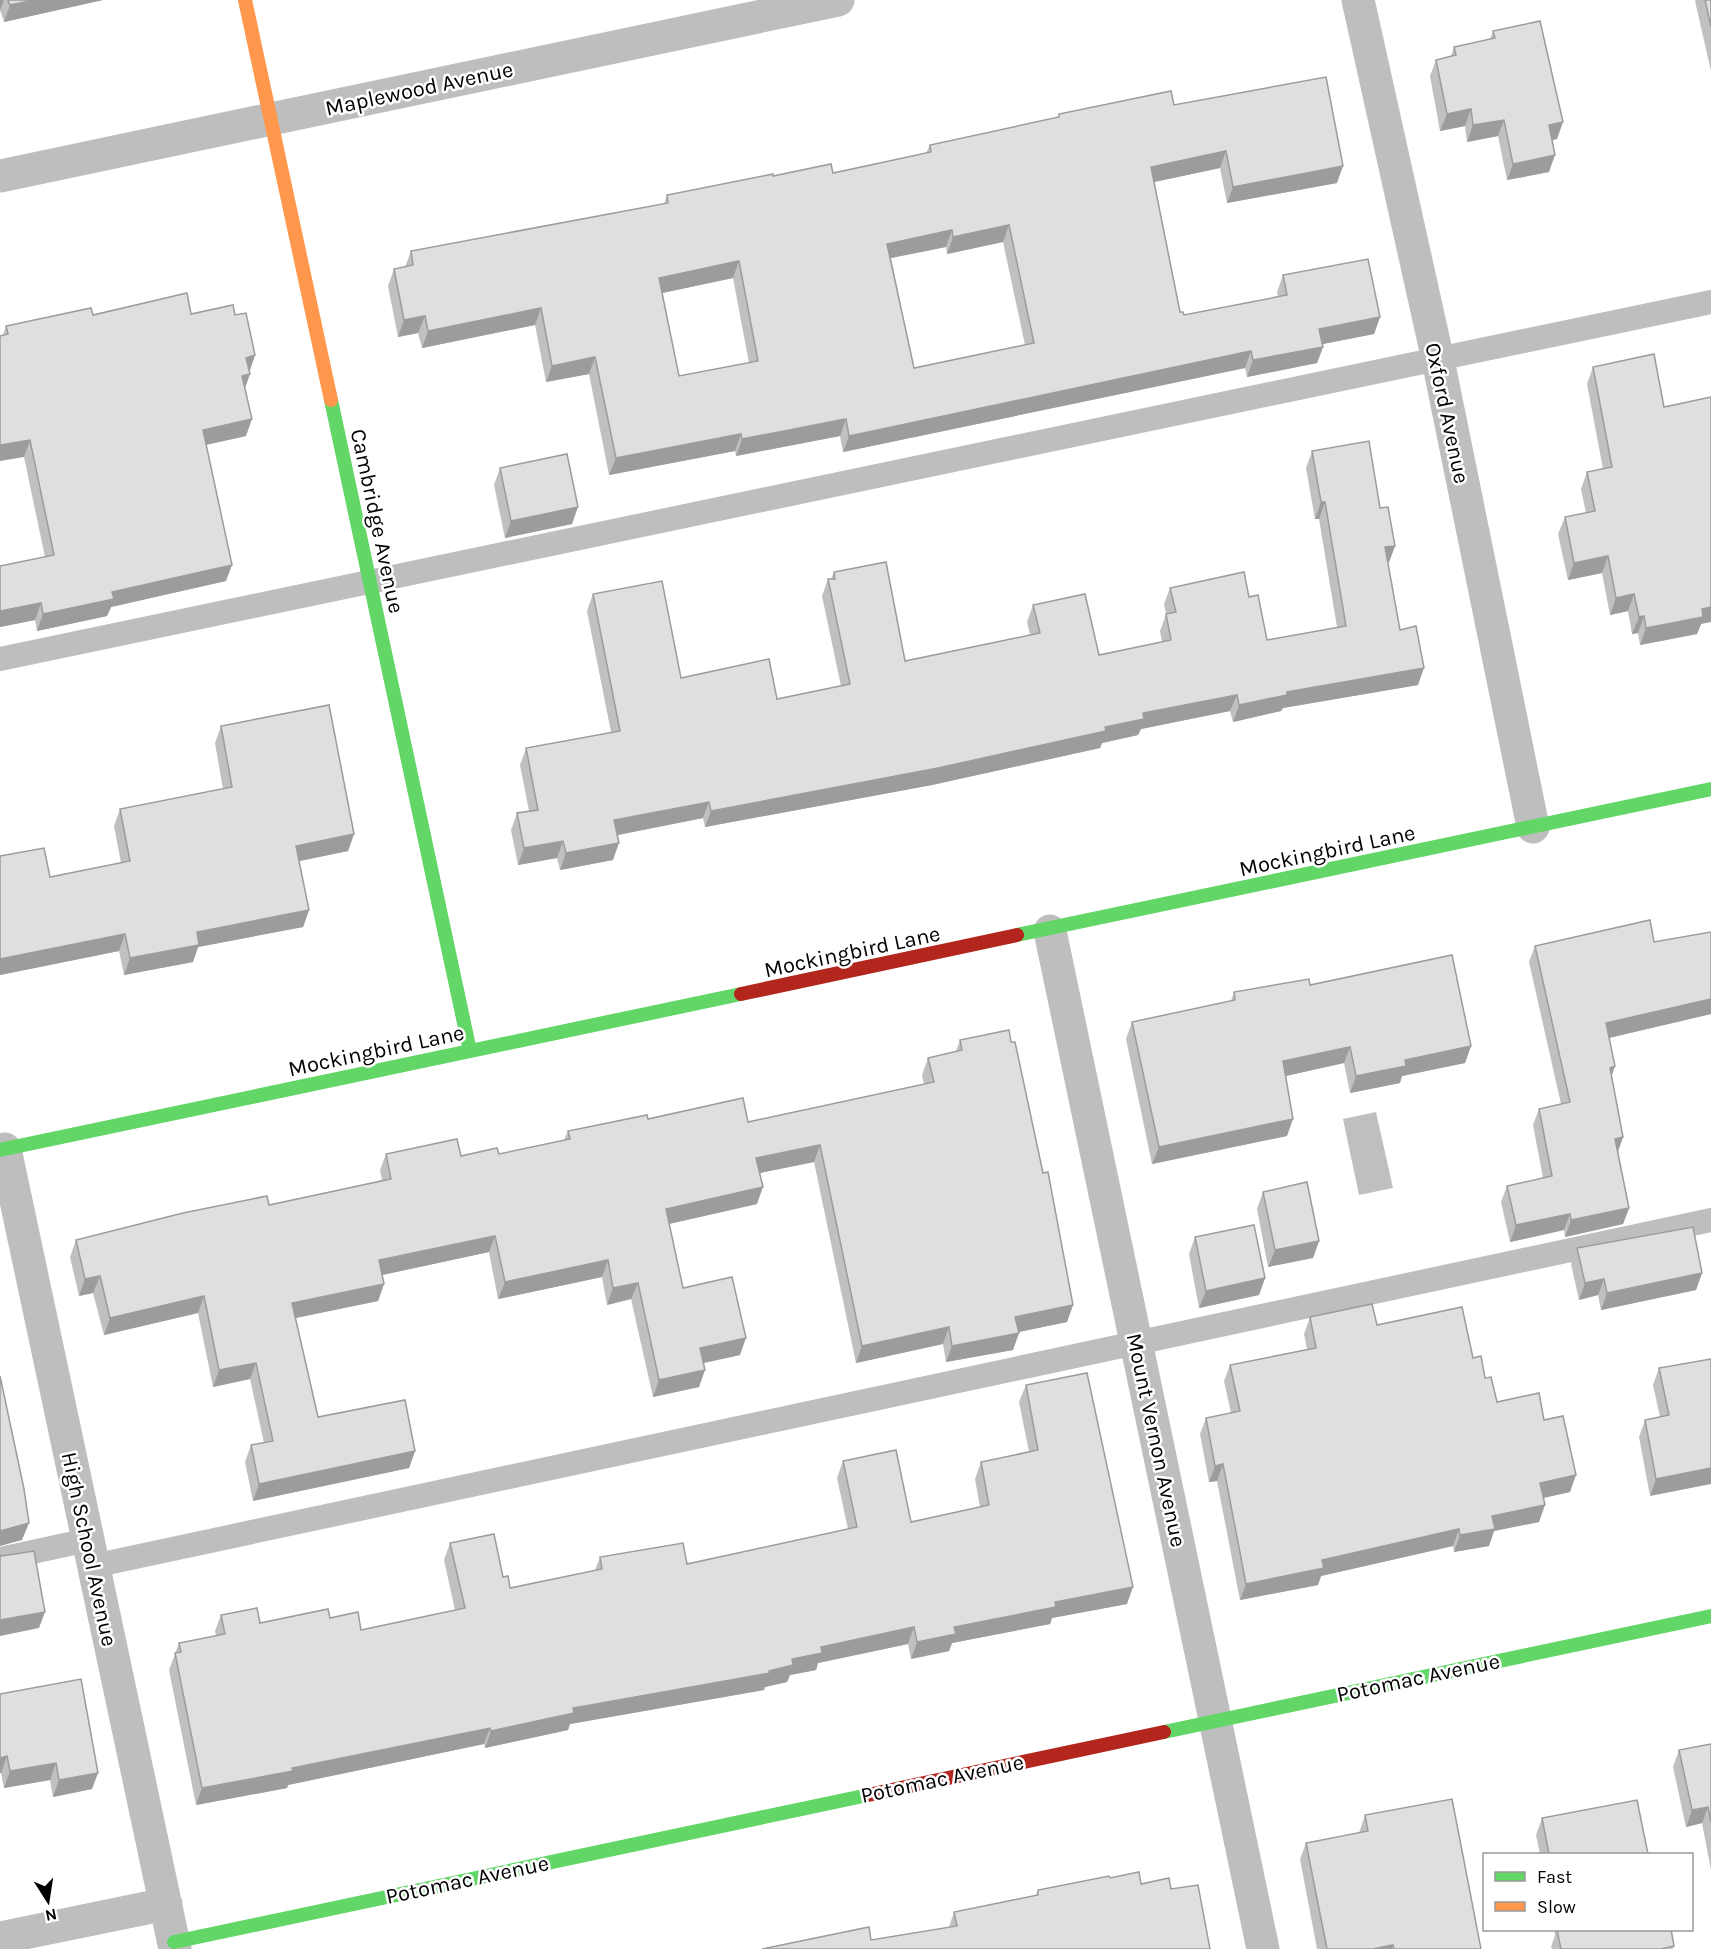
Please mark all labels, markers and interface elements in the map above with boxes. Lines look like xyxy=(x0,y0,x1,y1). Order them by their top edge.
street label: Maplewood Avenue xyxy=(323,56,516,122)
street label: Oxford Avenue xyxy=(1419,340,1475,486)
street label: Cambridge Avenue xyxy=(345,427,409,616)
street label: Mockingbird Lane xyxy=(1237,820,1418,882)
street label: Mockingbird Lane xyxy=(762,921,943,983)
street label: Mockingbird Lane xyxy=(286,1020,467,1082)
street label: Mount Vernon Avenue xyxy=(1121,1331,1191,1549)
street label: High School Avenue xyxy=(56,1450,122,1649)
street label: Potomac Avenue xyxy=(1334,1648,1502,1708)
street label: Potomac Avenue xyxy=(858,1749,1026,1809)
street label: Potomac Avenue xyxy=(383,1850,551,1910)
legend xyxy=(1483,1853,1693,1931)
text: Fast xyxy=(1537,1866,1572,1888)
north arrow xyxy=(18,1871,78,1931)
text: Slow xyxy=(1537,1896,1576,1918)
text: N xyxy=(43,1905,59,1926)

